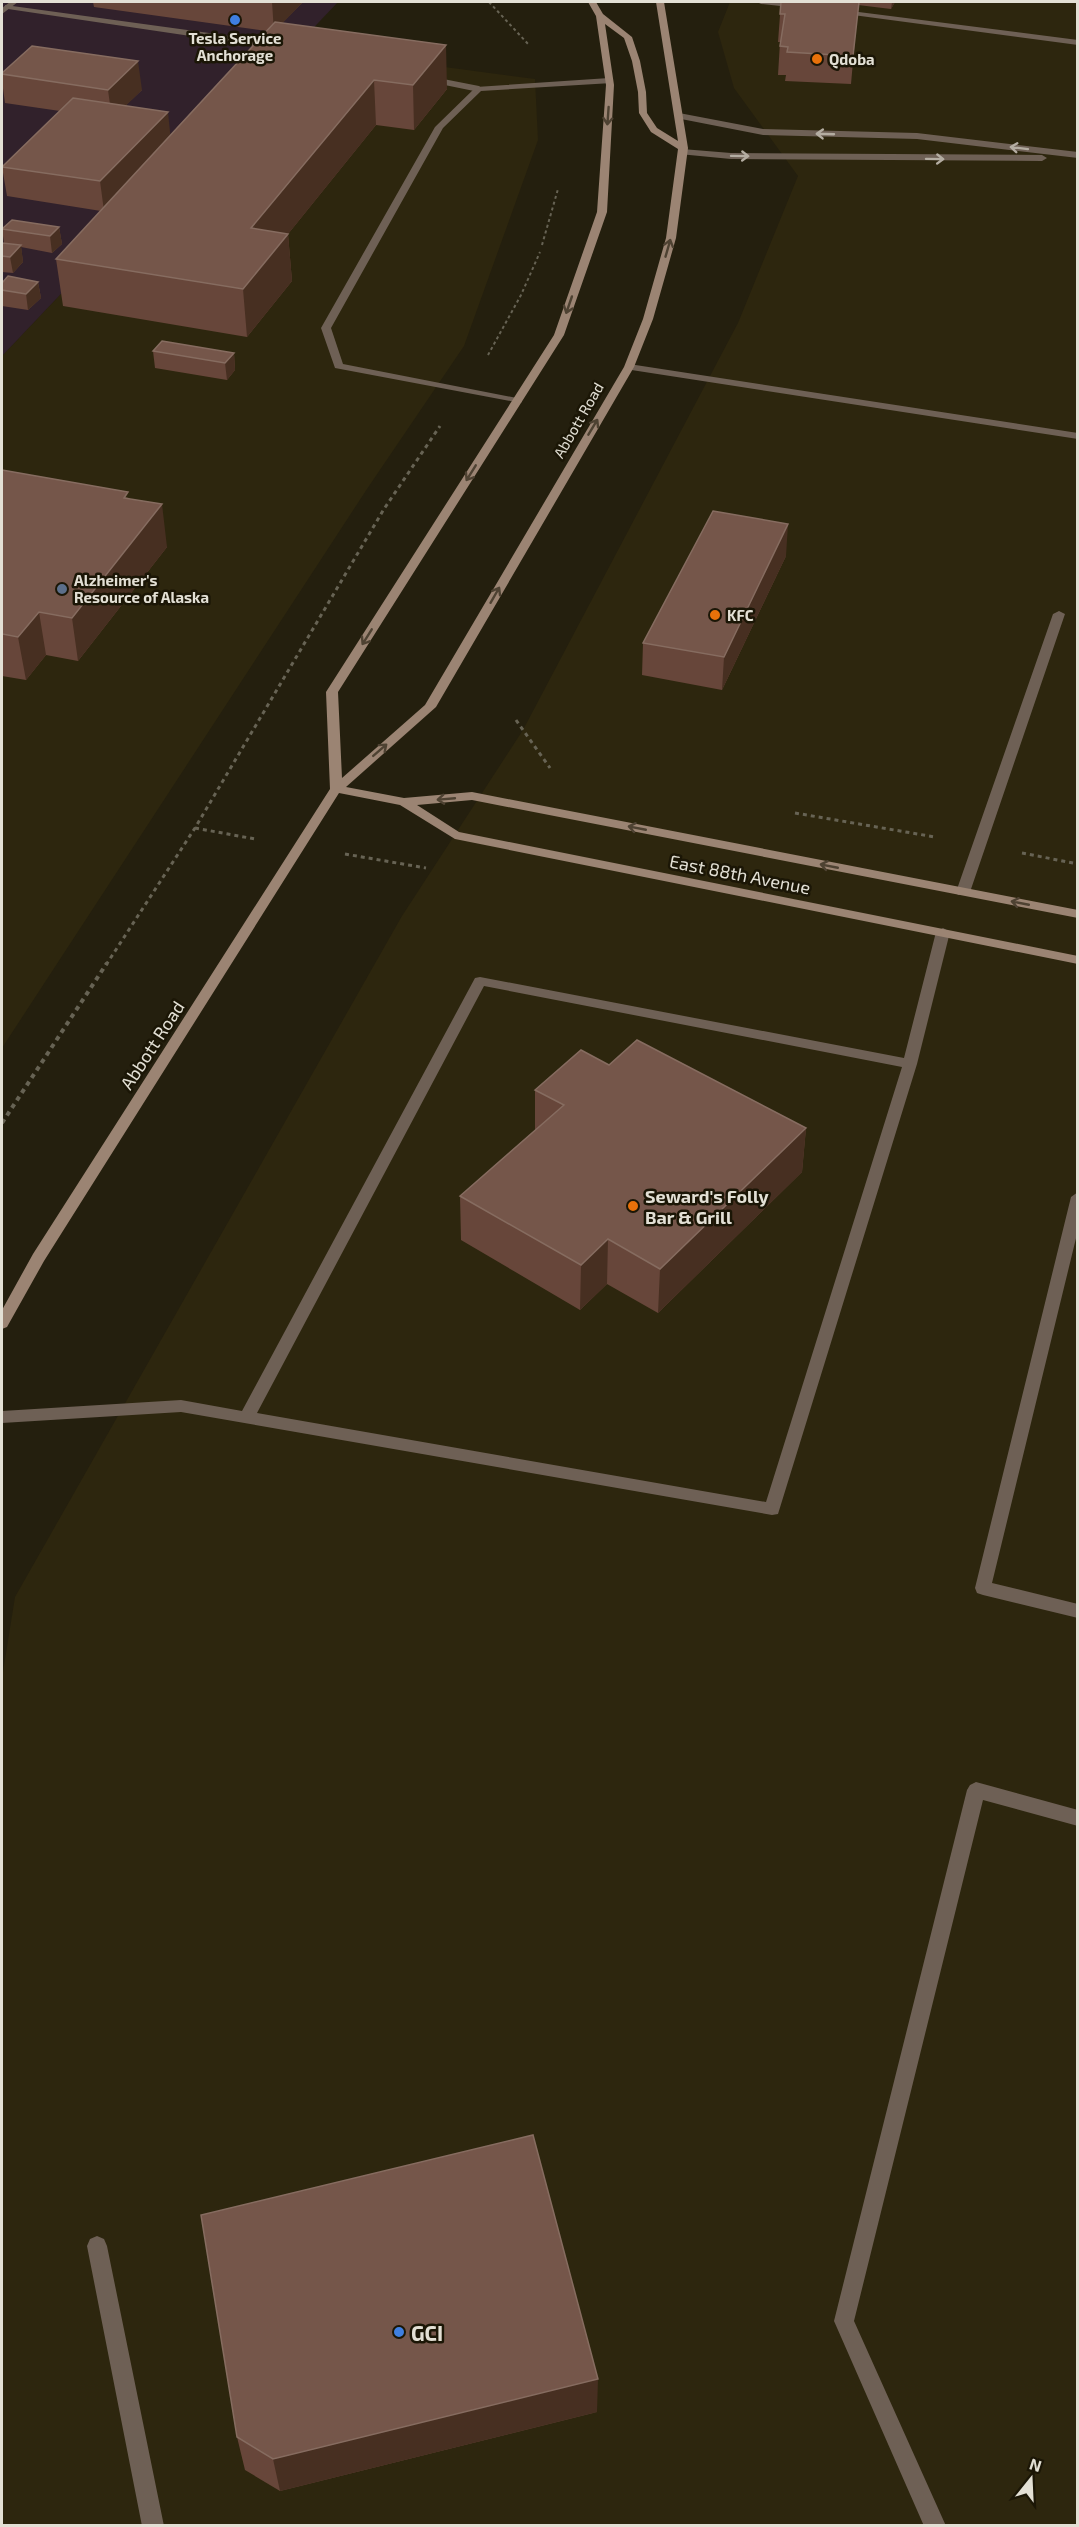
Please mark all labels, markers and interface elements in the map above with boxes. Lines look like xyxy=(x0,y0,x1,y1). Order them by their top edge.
marker: Tesla Service Anchorage xyxy=(228,13,242,27)
place label: Tesla Service Anchorage xyxy=(189,29,281,64)
place label: Qdoba xyxy=(829,50,875,69)
marker: Qdoba xyxy=(810,52,824,66)
one-way arrow xyxy=(602,105,613,125)
one-way arrow xyxy=(816,129,836,140)
one-way arrow xyxy=(1010,142,1030,153)
one-way arrow xyxy=(730,151,750,162)
one-way arrow xyxy=(925,153,945,165)
one-way arrow xyxy=(663,239,674,258)
one-way arrow xyxy=(563,295,574,314)
street label: Abbott Road xyxy=(549,379,607,461)
one-way arrow xyxy=(588,419,600,436)
one-way arrow xyxy=(465,464,477,481)
place label: Alzheimer's Resource of Alaska xyxy=(74,571,209,606)
marker: Alzheimer's Resource of Alaska xyxy=(55,582,69,596)
one-way arrow xyxy=(489,587,501,604)
place label: KFC xyxy=(727,606,754,624)
marker: KFC xyxy=(708,608,722,622)
one-way arrow xyxy=(360,629,373,646)
one-way arrow xyxy=(373,743,388,757)
one-way arrow xyxy=(436,794,456,805)
one-way arrow xyxy=(628,822,647,834)
street label: East 88th Avenue xyxy=(668,850,812,898)
one-way arrow xyxy=(819,860,839,871)
one-way arrow xyxy=(1011,897,1030,908)
street label: Abbott Road xyxy=(115,997,189,1093)
place label: Seward's Folly Bar & Grill xyxy=(645,1185,769,1228)
marker: Seward's Folly Bar & Grill xyxy=(626,1199,640,1213)
place label: GCI xyxy=(411,2320,443,2345)
marker: GCI xyxy=(392,2325,406,2339)
north arrow xyxy=(1001,2449,1061,2509)
text: N xyxy=(1027,2453,1044,2475)

